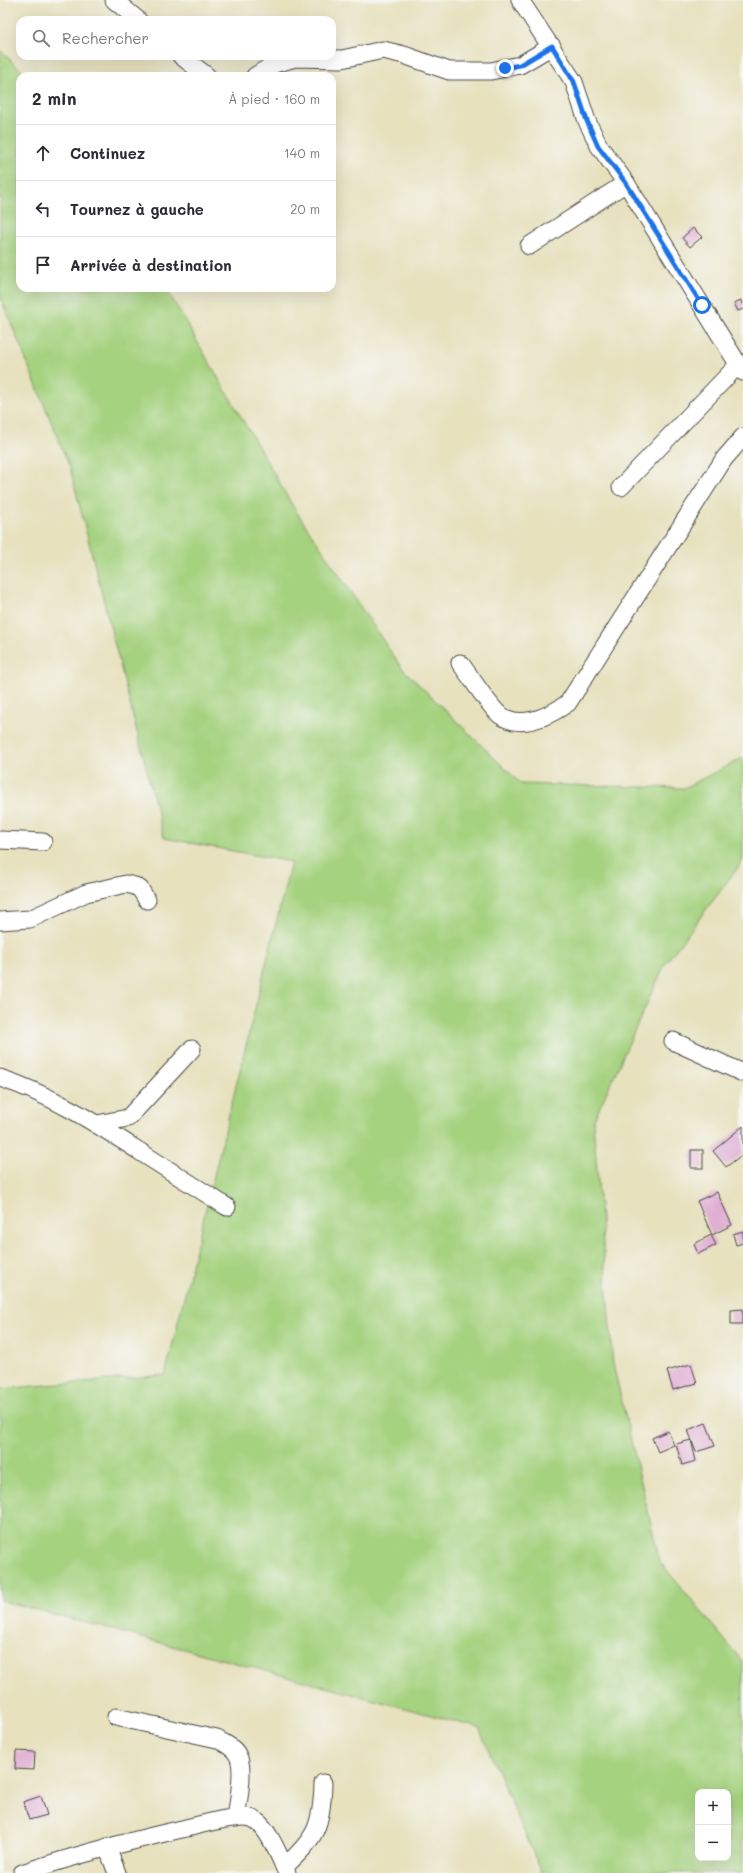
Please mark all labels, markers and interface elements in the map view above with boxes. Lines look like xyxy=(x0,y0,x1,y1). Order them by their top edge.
search box xyxy=(16,16,336,60)
icon: search xyxy=(30,27,52,49)
text: Rechercher xyxy=(62,28,149,48)
route end xyxy=(496,59,514,77)
text: 2 min xyxy=(32,87,77,109)
text: À pied · 160 m xyxy=(228,90,320,107)
icon: ahead xyxy=(32,142,54,164)
text: Continuez xyxy=(70,143,145,163)
text: 140 m xyxy=(284,144,320,161)
icon: left xyxy=(32,198,54,220)
text: Tournez à gauche xyxy=(70,199,204,219)
text: 20 m xyxy=(290,200,320,217)
icon: arrive xyxy=(32,254,54,276)
text: Arrivée à destination xyxy=(70,255,232,275)
route start xyxy=(693,296,711,314)
map controls xyxy=(695,1789,731,1861)
button: + xyxy=(695,1789,731,1825)
button: − xyxy=(695,1825,731,1861)

